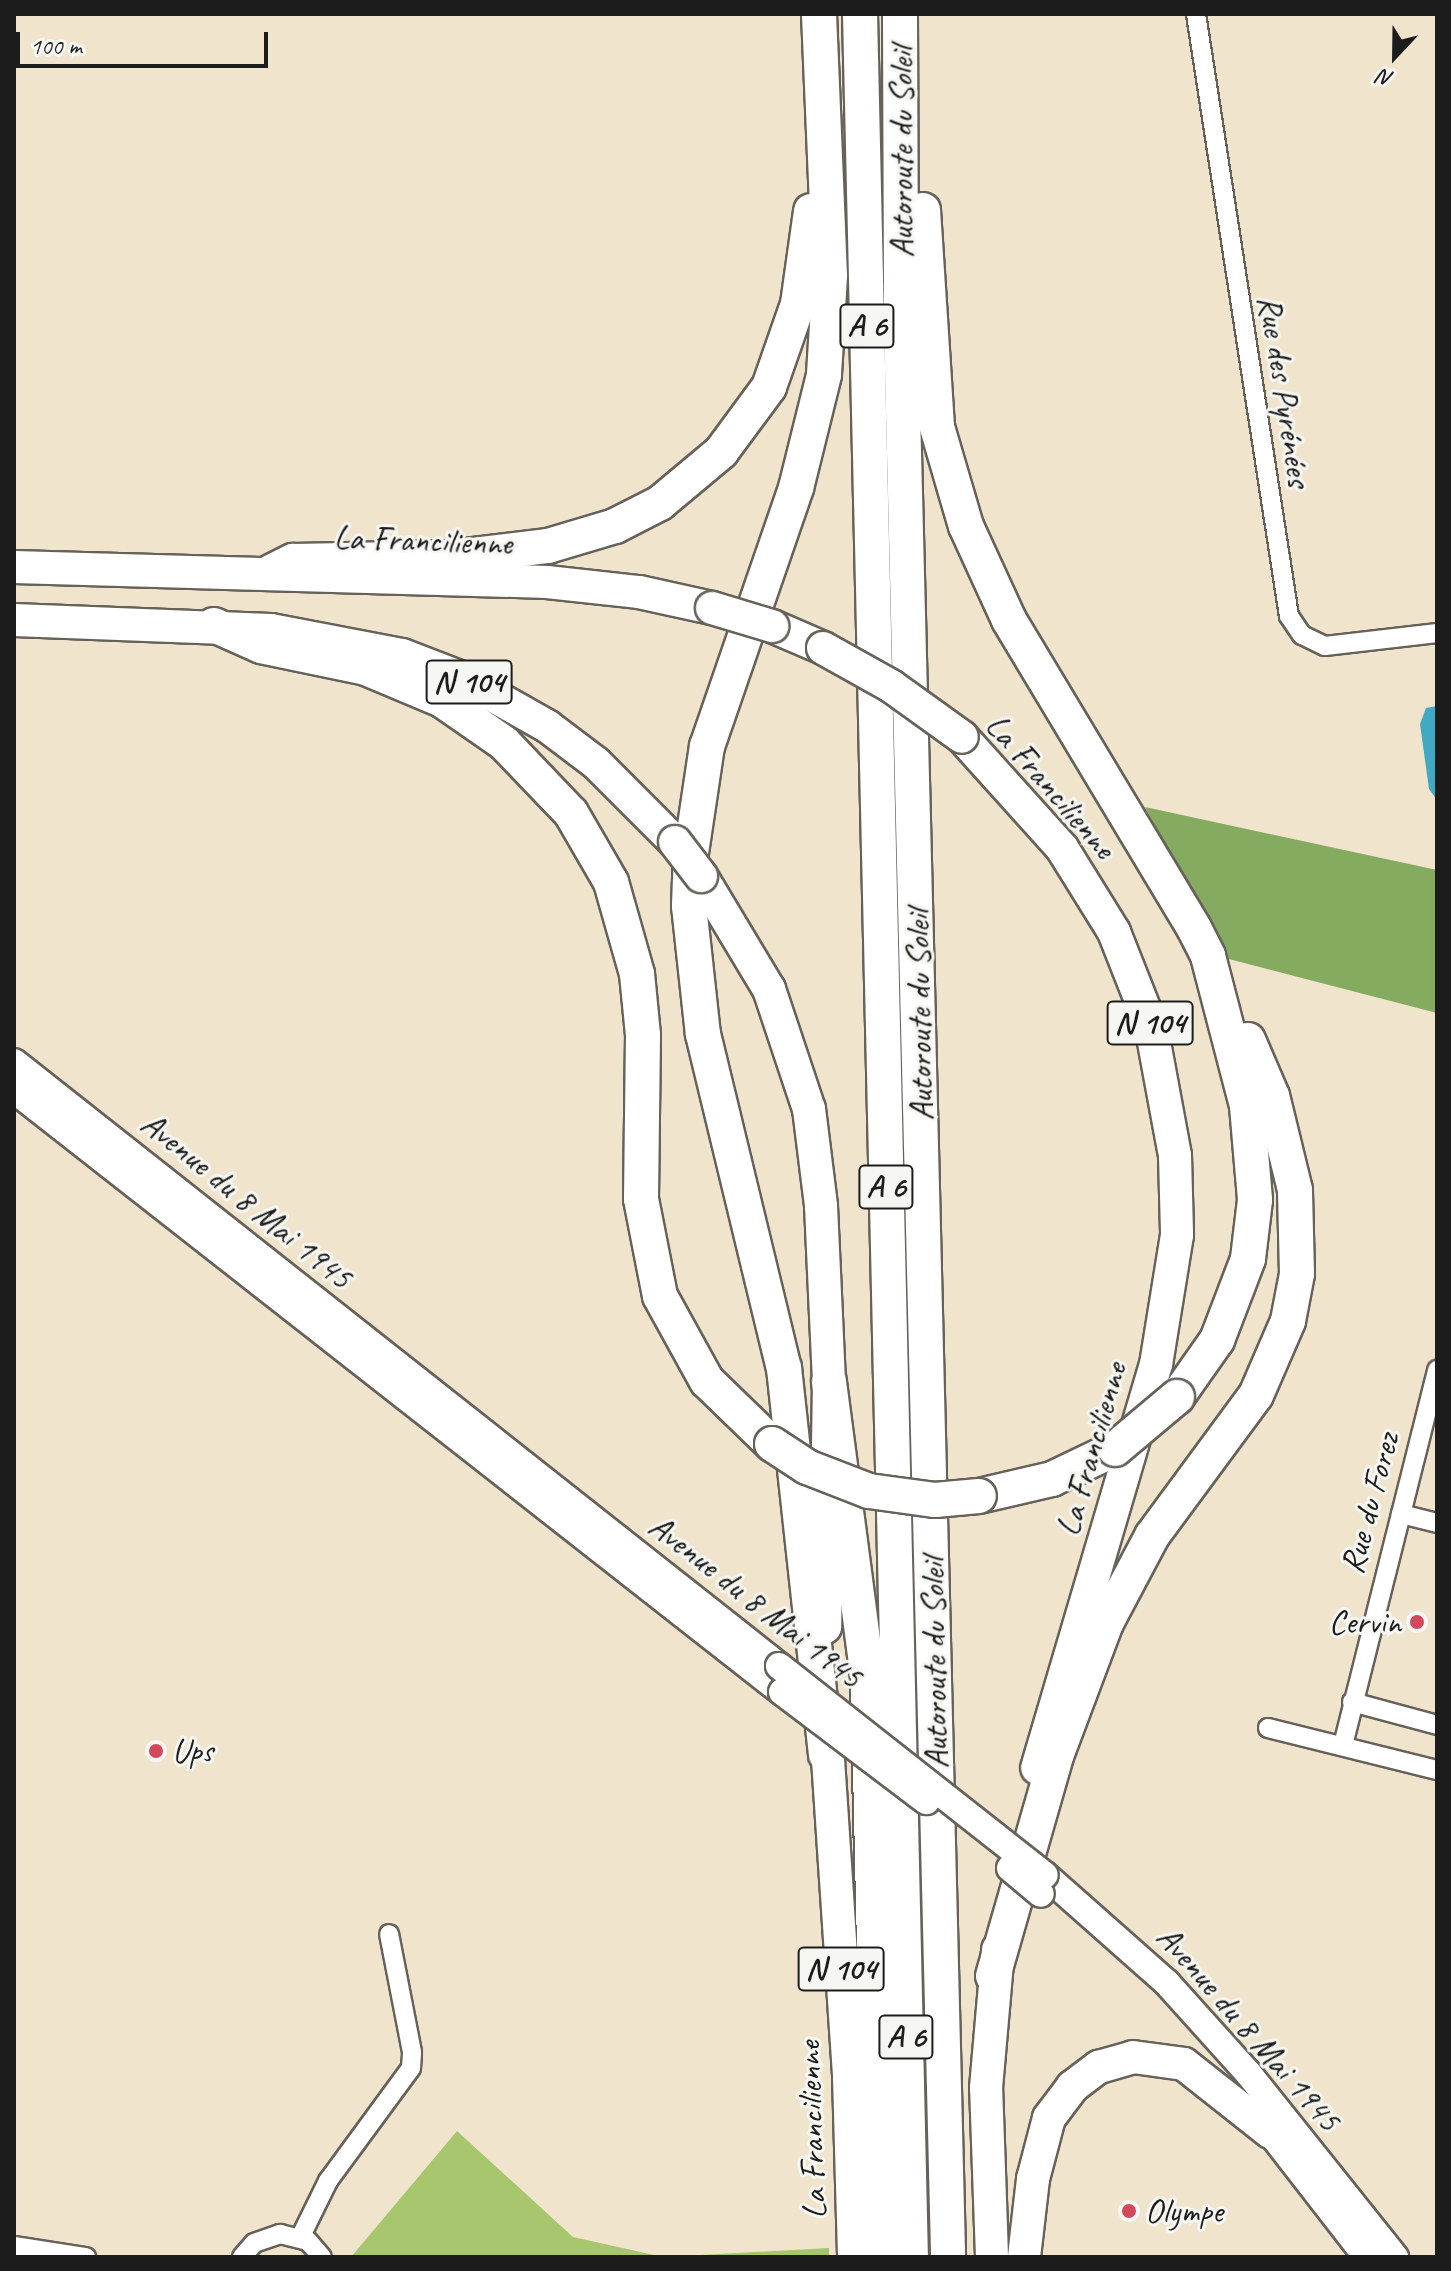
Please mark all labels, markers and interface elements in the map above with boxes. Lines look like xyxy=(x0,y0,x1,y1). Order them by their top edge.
scale bar xyxy=(20,16,272,66)
north arrow xyxy=(1355,16,1435,96)
text: 100 m xyxy=(30,31,82,61)
street label: Autoroute du Soleil xyxy=(881,47,921,257)
text: N xyxy=(1374,63,1398,94)
street label: Rue des Pyrénées xyxy=(1250,293,1320,489)
road number: A 6 xyxy=(839,298,895,354)
street label: La Francilienne xyxy=(333,516,513,564)
road number: N 104 xyxy=(425,654,513,710)
street label: La Francilienne xyxy=(977,705,1125,867)
street label: Autoroute du Soleil xyxy=(897,909,941,1121)
road number: N 104 xyxy=(1106,995,1194,1051)
street label: Avenue du 8 Mai 1945 xyxy=(134,1103,360,1297)
road number: A 6 xyxy=(858,1159,914,1215)
street label: La Francilienne xyxy=(1047,1357,1135,1541)
street label: Rue du Forez xyxy=(1331,1428,1407,1578)
street label: Avenue du 8 Mai 1945 xyxy=(641,1505,871,1697)
street label: Autoroute du Soleil xyxy=(912,1557,956,1769)
place label: Cervin xyxy=(1329,1602,1401,1642)
marker: Cervin xyxy=(1408,1613,1426,1631)
place label: Ups xyxy=(172,1731,213,1771)
marker: Ups xyxy=(147,1742,165,1760)
street label: Avenue du 8 Mai 1945 xyxy=(1149,1917,1349,2139)
road number: N 104 xyxy=(797,1941,885,1997)
road number: A 6 xyxy=(878,2009,934,2065)
street label: La Francilienne xyxy=(787,2040,835,2220)
place label: Olympe xyxy=(1145,2191,1223,2231)
marker: Olympe xyxy=(1120,2202,1138,2220)

